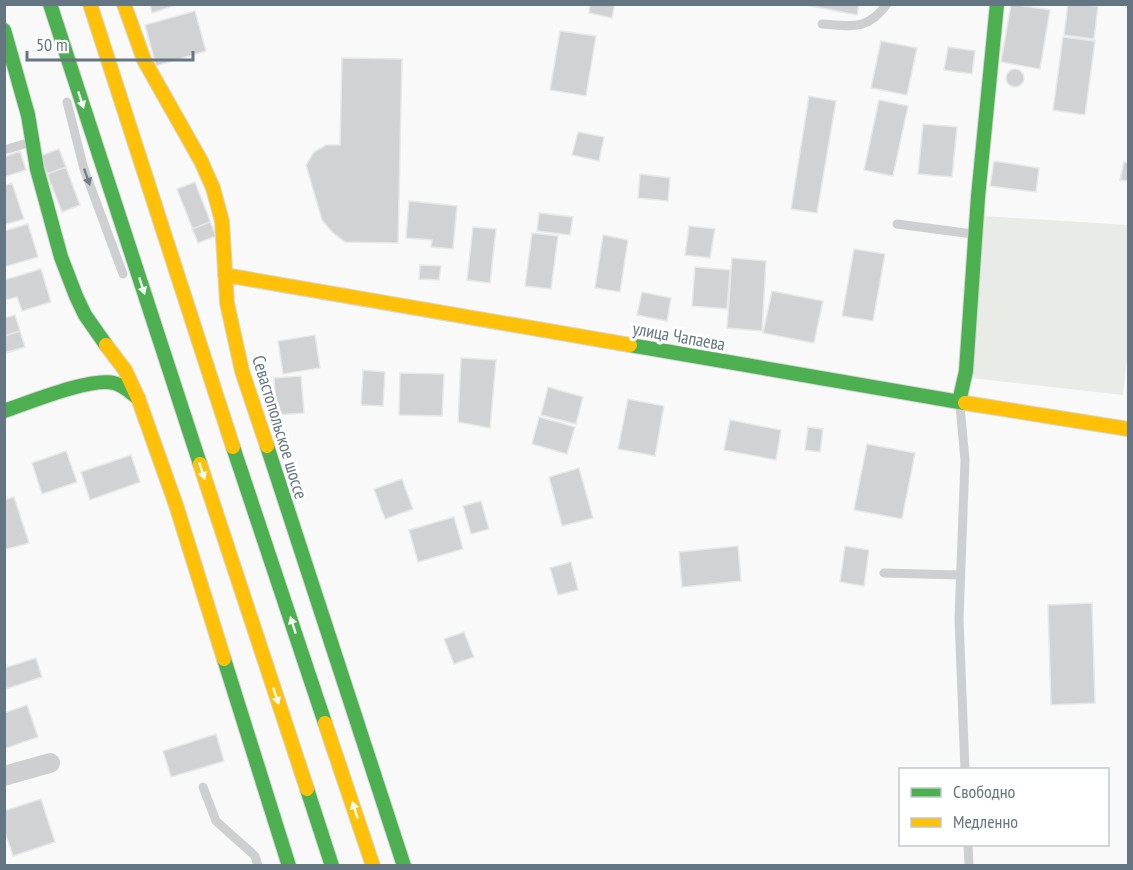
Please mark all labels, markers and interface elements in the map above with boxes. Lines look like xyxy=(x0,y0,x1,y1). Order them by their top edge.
scale bar xyxy=(27,24,194,62)
text: 50 m xyxy=(36,33,68,56)
one-way arrow xyxy=(77,91,87,109)
one-way arrow xyxy=(83,168,93,186)
one-way arrow xyxy=(137,277,147,295)
street label: улица Чапаева xyxy=(631,317,727,355)
street label: Севастопольское шоссе xyxy=(247,352,313,502)
one-way arrow xyxy=(198,462,207,480)
one-way arrow xyxy=(288,616,298,634)
one-way arrow xyxy=(272,687,281,705)
legend xyxy=(899,768,1109,846)
text: Свободно xyxy=(953,780,1016,803)
one-way arrow xyxy=(349,801,359,819)
text: Медленно xyxy=(953,810,1018,833)

